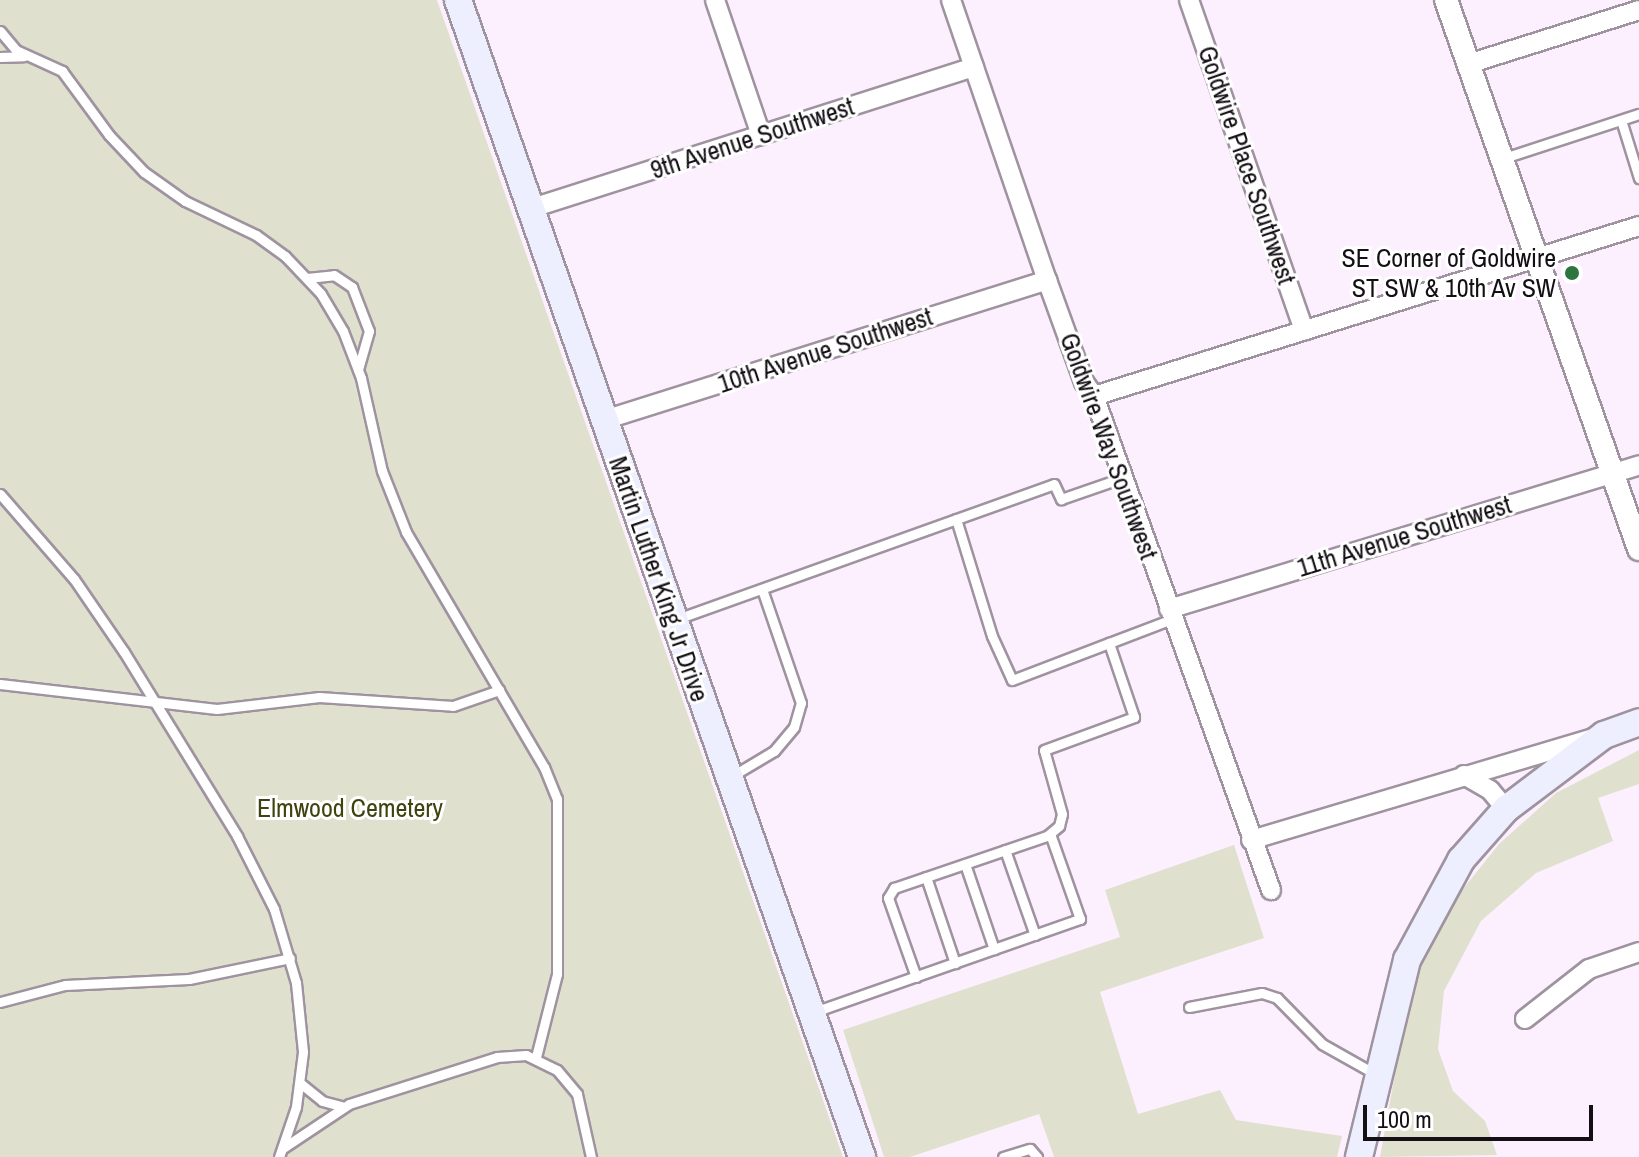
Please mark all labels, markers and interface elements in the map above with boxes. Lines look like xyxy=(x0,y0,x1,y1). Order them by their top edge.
street label: Goldwire Place Southwest xyxy=(1192,42,1302,288)
street label: 9th Avenue Southwest xyxy=(646,90,858,186)
place label: SE Corner of Goldwire ST SW & 10th Av SW xyxy=(1342,242,1556,304)
marker: SE Corner of Goldwire ST SW & 10th Av SW xyxy=(1563,264,1581,282)
street label: 10th Avenue Southwest xyxy=(713,300,937,400)
street label: Goldwire Way Southwest xyxy=(1054,329,1164,563)
street label: Martin Luther King Jr Drive xyxy=(602,452,716,706)
street label: 11th Avenue Southwest xyxy=(1293,488,1515,584)
park label: Elmwood Cemetery xyxy=(257,792,443,824)
scale bar xyxy=(1367,1089,1597,1139)
text: 100 m xyxy=(1377,1103,1432,1135)

